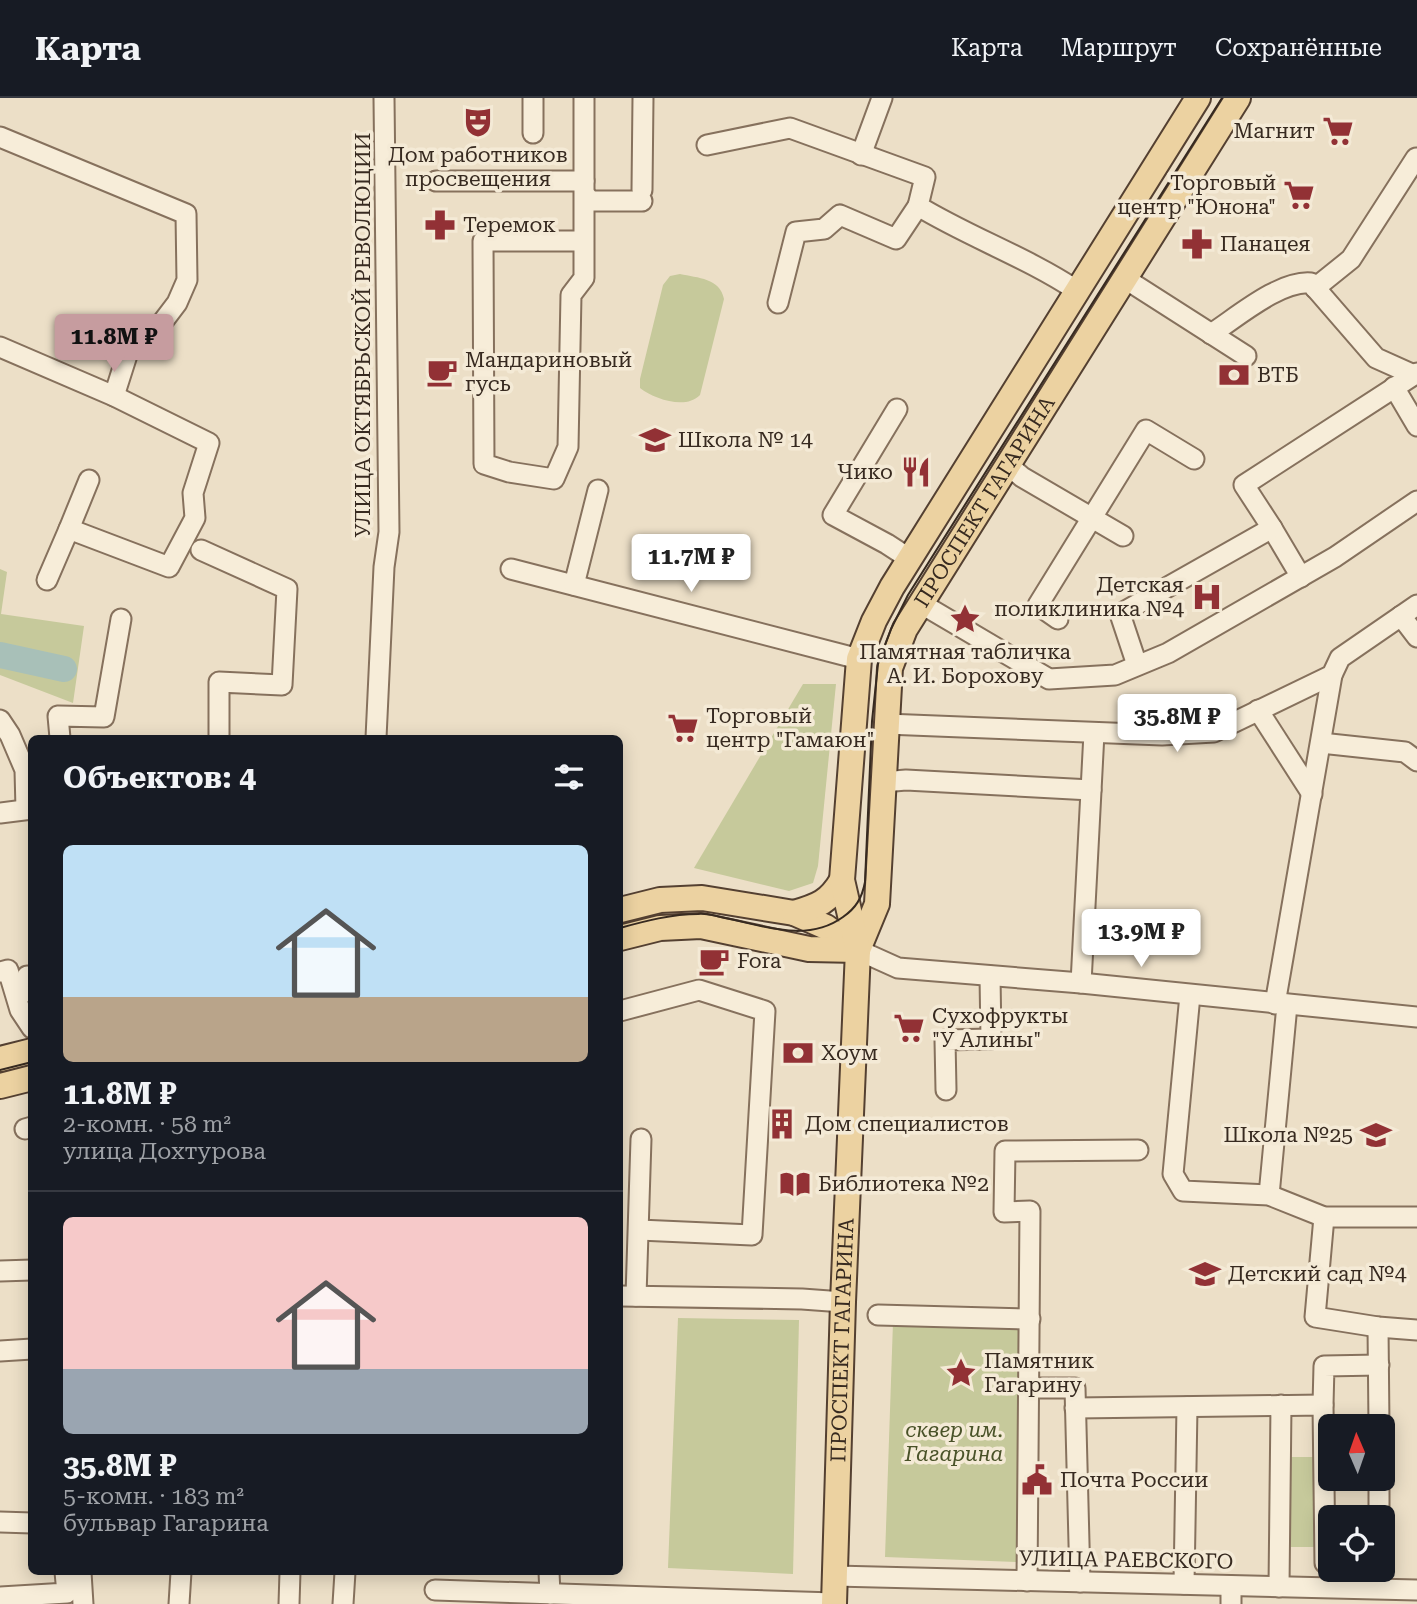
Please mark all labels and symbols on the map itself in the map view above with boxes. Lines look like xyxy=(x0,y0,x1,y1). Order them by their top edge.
theatre icon: Дом работников просвещения xyxy=(461,105,495,139)
supermarket icon: Магнит xyxy=(1321,114,1355,148)
place label: Магнит xyxy=(1233,119,1315,143)
street label: УЛИЦА ОКТЯБРЬСКОЙ РЕВОЛЮЦИИ xyxy=(351,132,375,538)
place label: Дом работников просвещения xyxy=(388,143,568,191)
place label: Торговый центр "Юнона" xyxy=(1117,171,1276,219)
supermarket icon: Торговый центр "Юнона" xyxy=(1282,178,1316,212)
pharmacy icon: Теремок xyxy=(423,208,457,242)
place label: Теремок xyxy=(463,213,556,237)
pharmacy icon: Панацея xyxy=(1180,227,1214,261)
place label: Панацея xyxy=(1220,232,1311,256)
pin: 11.8M ₽ xyxy=(49,314,179,374)
place label: Мандариновый гусь xyxy=(465,348,632,396)
cafe icon: Мандариновый гусь xyxy=(425,355,459,389)
bank icon: ВТБ xyxy=(1217,358,1251,392)
place label: ВТБ xyxy=(1257,363,1298,387)
street label: ПРОСПЕКТ ГАГАРИНА xyxy=(910,392,1060,612)
school or university icon: Школа № 14 xyxy=(638,423,672,457)
place label: Школа № 14 xyxy=(678,428,813,452)
restaurant icon: Чико xyxy=(899,455,933,489)
place label: Чико xyxy=(837,460,893,484)
pin: 11.7M ₽ xyxy=(626,534,756,594)
place label: Детская поликлиника №4 xyxy=(994,573,1184,621)
hospital icon: Детская поликлиника №4 xyxy=(1190,580,1224,614)
place icon: Памятная табличка А. И. Борохову xyxy=(948,602,982,636)
place label: Памятная табличка А. И. Борохову xyxy=(859,640,1071,688)
pin: 35.8M ₽ xyxy=(1112,694,1242,754)
place label: Торговый центр "Гамаюн" xyxy=(706,704,874,752)
supermarket icon: Торговый центр "Гамаюн" xyxy=(666,711,700,745)
pin: 13.9M ₽ xyxy=(1076,910,1206,969)
cafe icon: Fora xyxy=(697,944,731,978)
place label: Fora xyxy=(737,949,782,973)
place label: Сухофрукты "У Алины" xyxy=(932,1004,1068,1052)
supermarket icon: Сухофрукты "У Алины" xyxy=(892,1011,926,1045)
bank icon: Хоум xyxy=(781,1036,815,1070)
place label: Хоум xyxy=(821,1041,878,1065)
building icon: Дом специалистов xyxy=(765,1107,799,1141)
place label: Дом специалистов xyxy=(805,1112,1009,1136)
school or university icon: Школа №25 xyxy=(1359,1118,1393,1152)
place label: Школа №25 xyxy=(1223,1123,1353,1147)
library icon: Библиотека №2 xyxy=(778,1167,812,1201)
place label: Библиотека №2 xyxy=(818,1172,989,1196)
street label: ПРОСПЕКТ ГАГАРИНА xyxy=(826,1217,859,1463)
school or university icon: Детский сад №4 xyxy=(1188,1257,1222,1291)
place label: Детский сад №4 xyxy=(1228,1262,1407,1286)
place label: Памятник Гагарину xyxy=(984,1349,1094,1397)
place icon: Памятник Гагарину xyxy=(944,1356,978,1390)
north arrow xyxy=(1318,1414,1395,1491)
park label: сквер им. Гагарина xyxy=(904,1418,1003,1466)
public building icon: Почта России xyxy=(1020,1463,1054,1497)
place label: Почта России xyxy=(1060,1468,1208,1492)
street label: УЛИЦА РАЕВСКОГО xyxy=(1019,1546,1233,1574)

